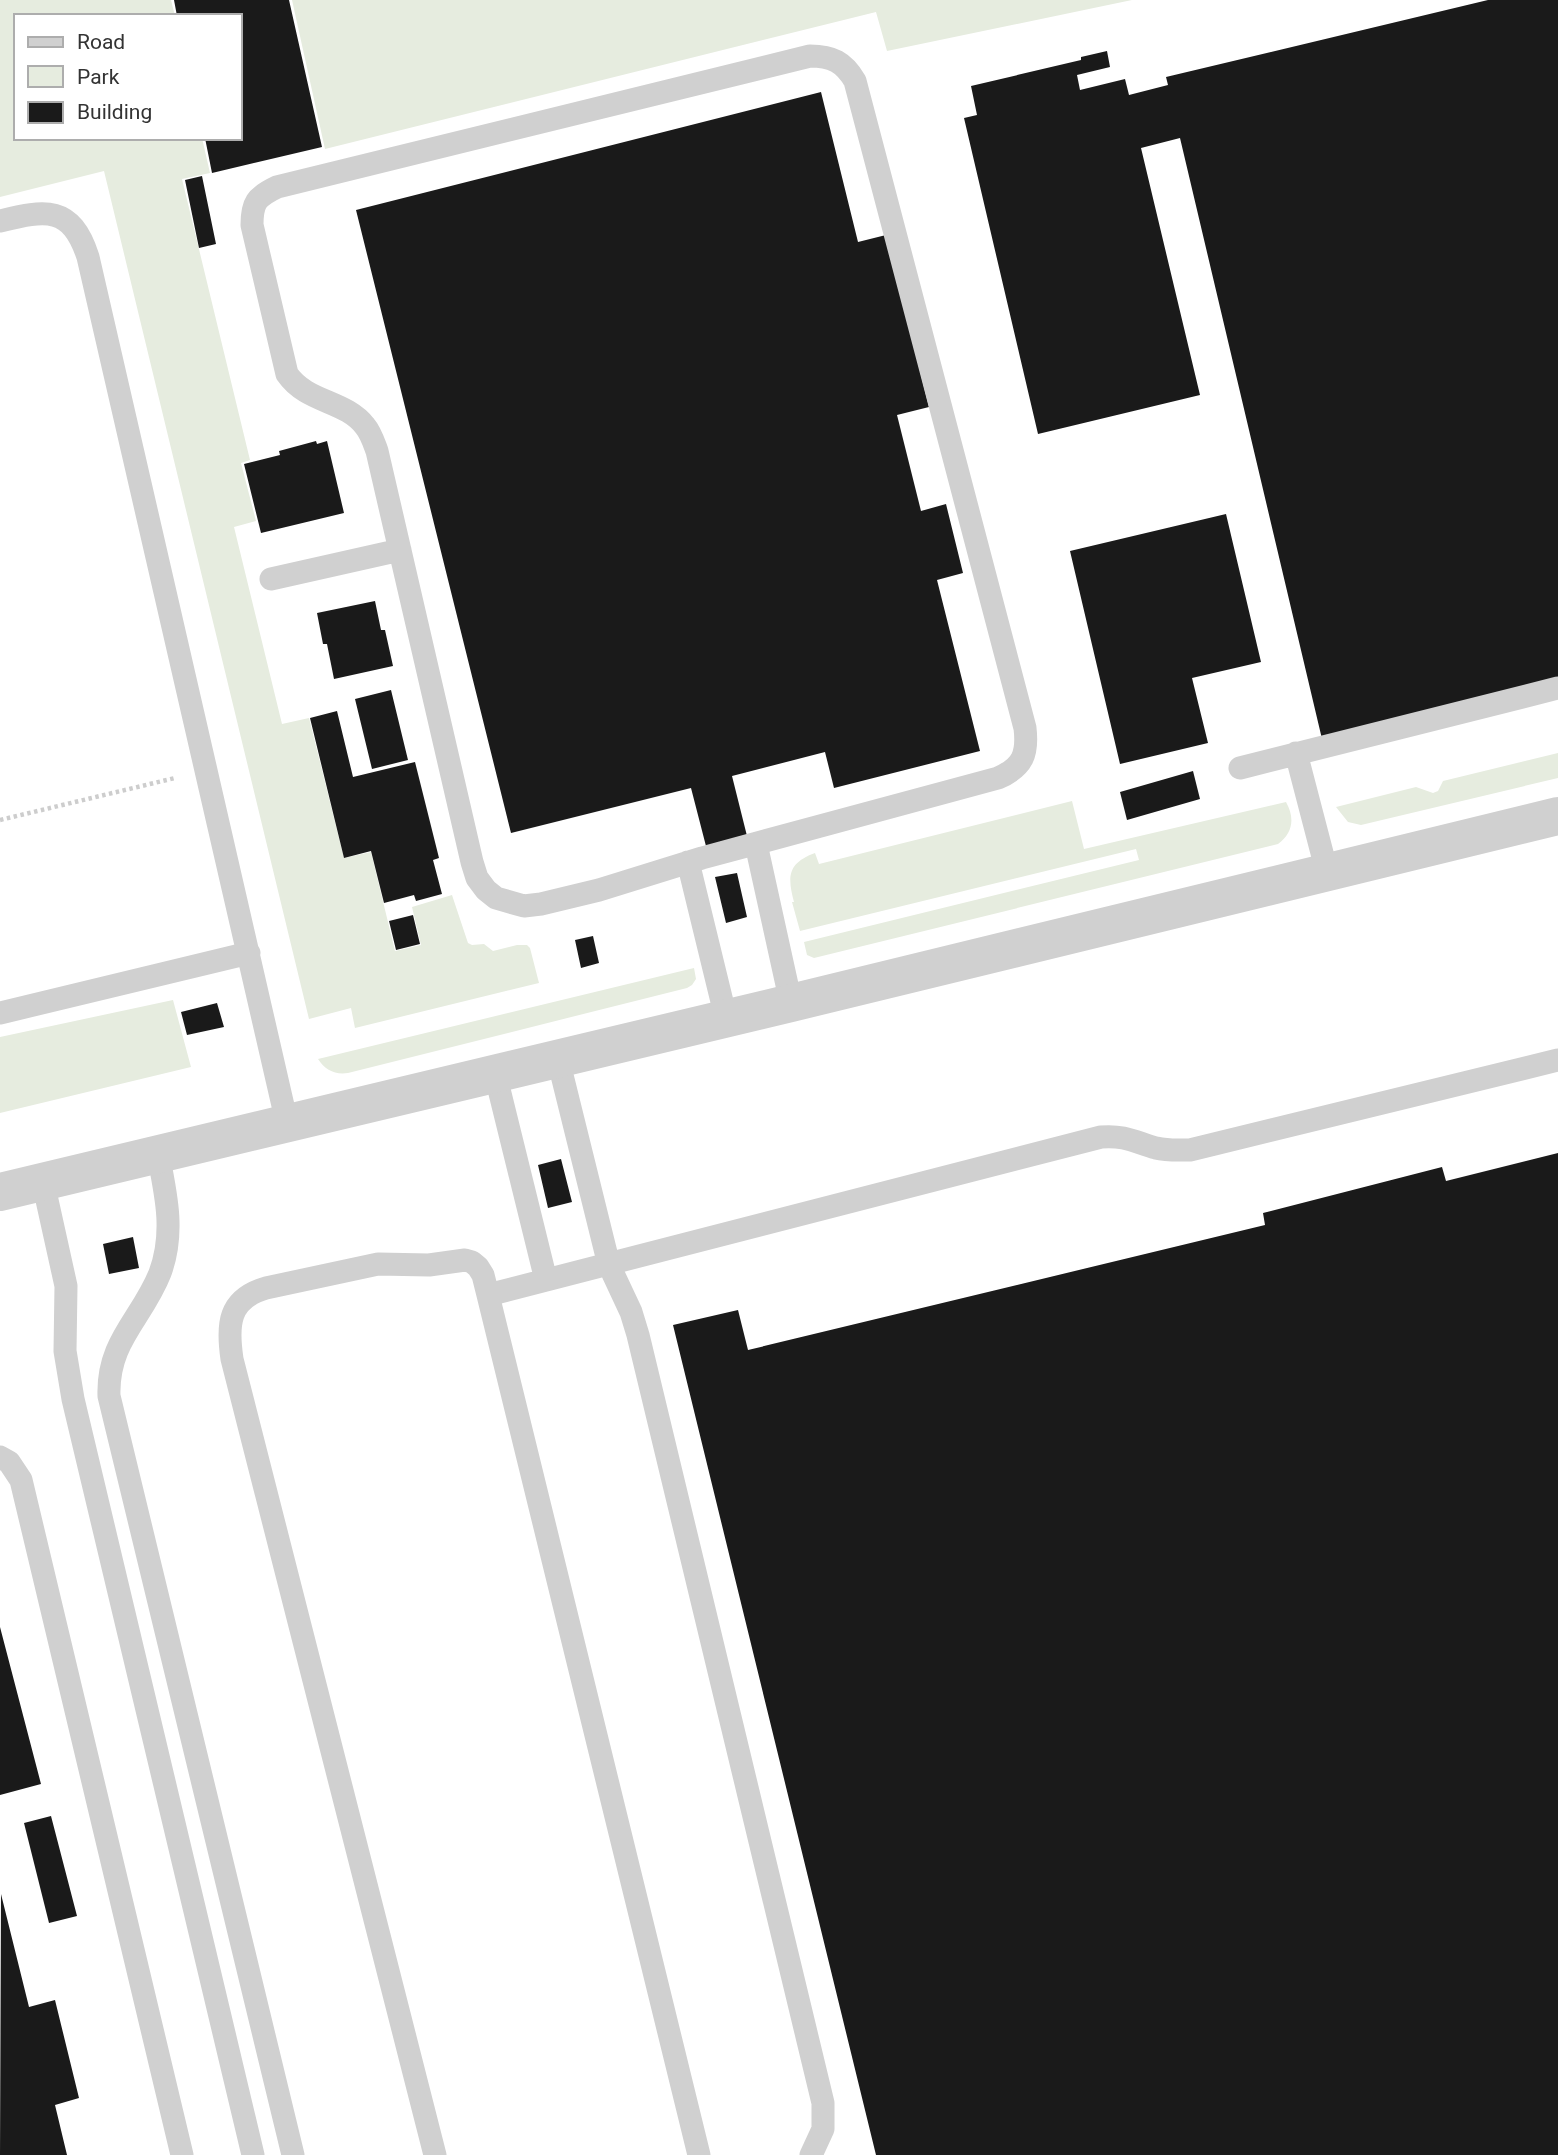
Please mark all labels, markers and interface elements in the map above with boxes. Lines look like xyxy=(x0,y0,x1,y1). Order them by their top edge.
legend xyxy=(14,14,242,140)
text: Road xyxy=(77,30,125,54)
text: Park xyxy=(77,65,120,89)
text: Building xyxy=(77,100,152,124)

